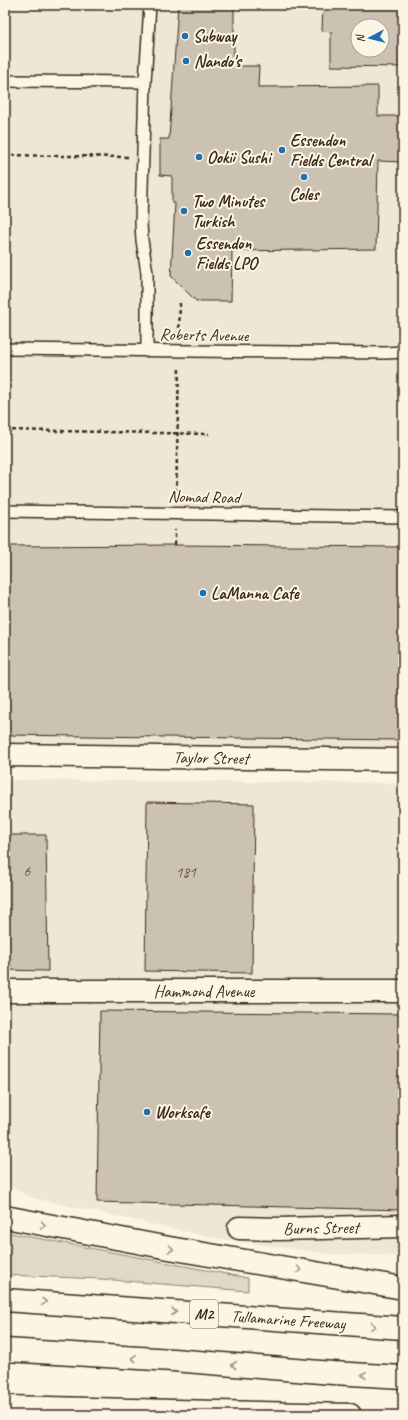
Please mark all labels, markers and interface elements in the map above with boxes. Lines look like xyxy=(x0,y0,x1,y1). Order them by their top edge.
north arrow xyxy=(350,18,390,58)
place label: Subway xyxy=(193,26,239,47)
marker: Subway xyxy=(180,31,190,41)
text: N xyxy=(352,33,367,43)
place label: Nando's xyxy=(194,51,243,72)
marker: Nando's xyxy=(181,56,191,66)
place label: Essendon Fields Central xyxy=(290,130,375,171)
marker: Essendon Fields Central xyxy=(277,145,287,155)
place label: Ookii Sushi xyxy=(207,147,273,168)
marker: Ookii Sushi xyxy=(194,152,204,162)
marker: Coles xyxy=(299,172,309,182)
place label: Coles xyxy=(290,184,321,205)
place label: Two Minutes Turkish xyxy=(192,191,266,232)
marker: Two Minutes Turkish xyxy=(179,206,189,216)
place label: Essendon Fields LPO xyxy=(196,233,259,274)
marker: Essendon Fields LPO xyxy=(183,248,193,258)
street label: Roberts Avenue xyxy=(159,324,250,346)
street label: Nomad Road xyxy=(168,486,242,508)
place label: LaManna Cafe xyxy=(211,583,300,604)
marker: LaManna Cafe xyxy=(198,588,208,598)
street label: Taylor Street xyxy=(173,747,251,769)
house number: 6 xyxy=(24,862,32,881)
house number: 181 xyxy=(176,863,197,882)
street label: Hammond Avenue xyxy=(154,981,256,1002)
place label: Worksafe xyxy=(155,1102,211,1123)
marker: Worksafe xyxy=(142,1107,152,1117)
street label: Burns Street xyxy=(283,1217,361,1239)
one-way arrow xyxy=(40,1220,46,1228)
one-way arrow xyxy=(168,1244,174,1252)
one-way arrow xyxy=(296,1266,302,1274)
one-way arrow xyxy=(41,1298,47,1307)
road number: M2 xyxy=(190,1300,218,1328)
street label: Tullamarine Freeway xyxy=(230,1306,347,1335)
one-way arrow xyxy=(171,1307,177,1316)
one-way arrow xyxy=(370,1322,376,1331)
one-way arrow xyxy=(131,1353,137,1362)
one-way arrow xyxy=(231,1361,237,1370)
one-way arrow xyxy=(361,1370,367,1379)

